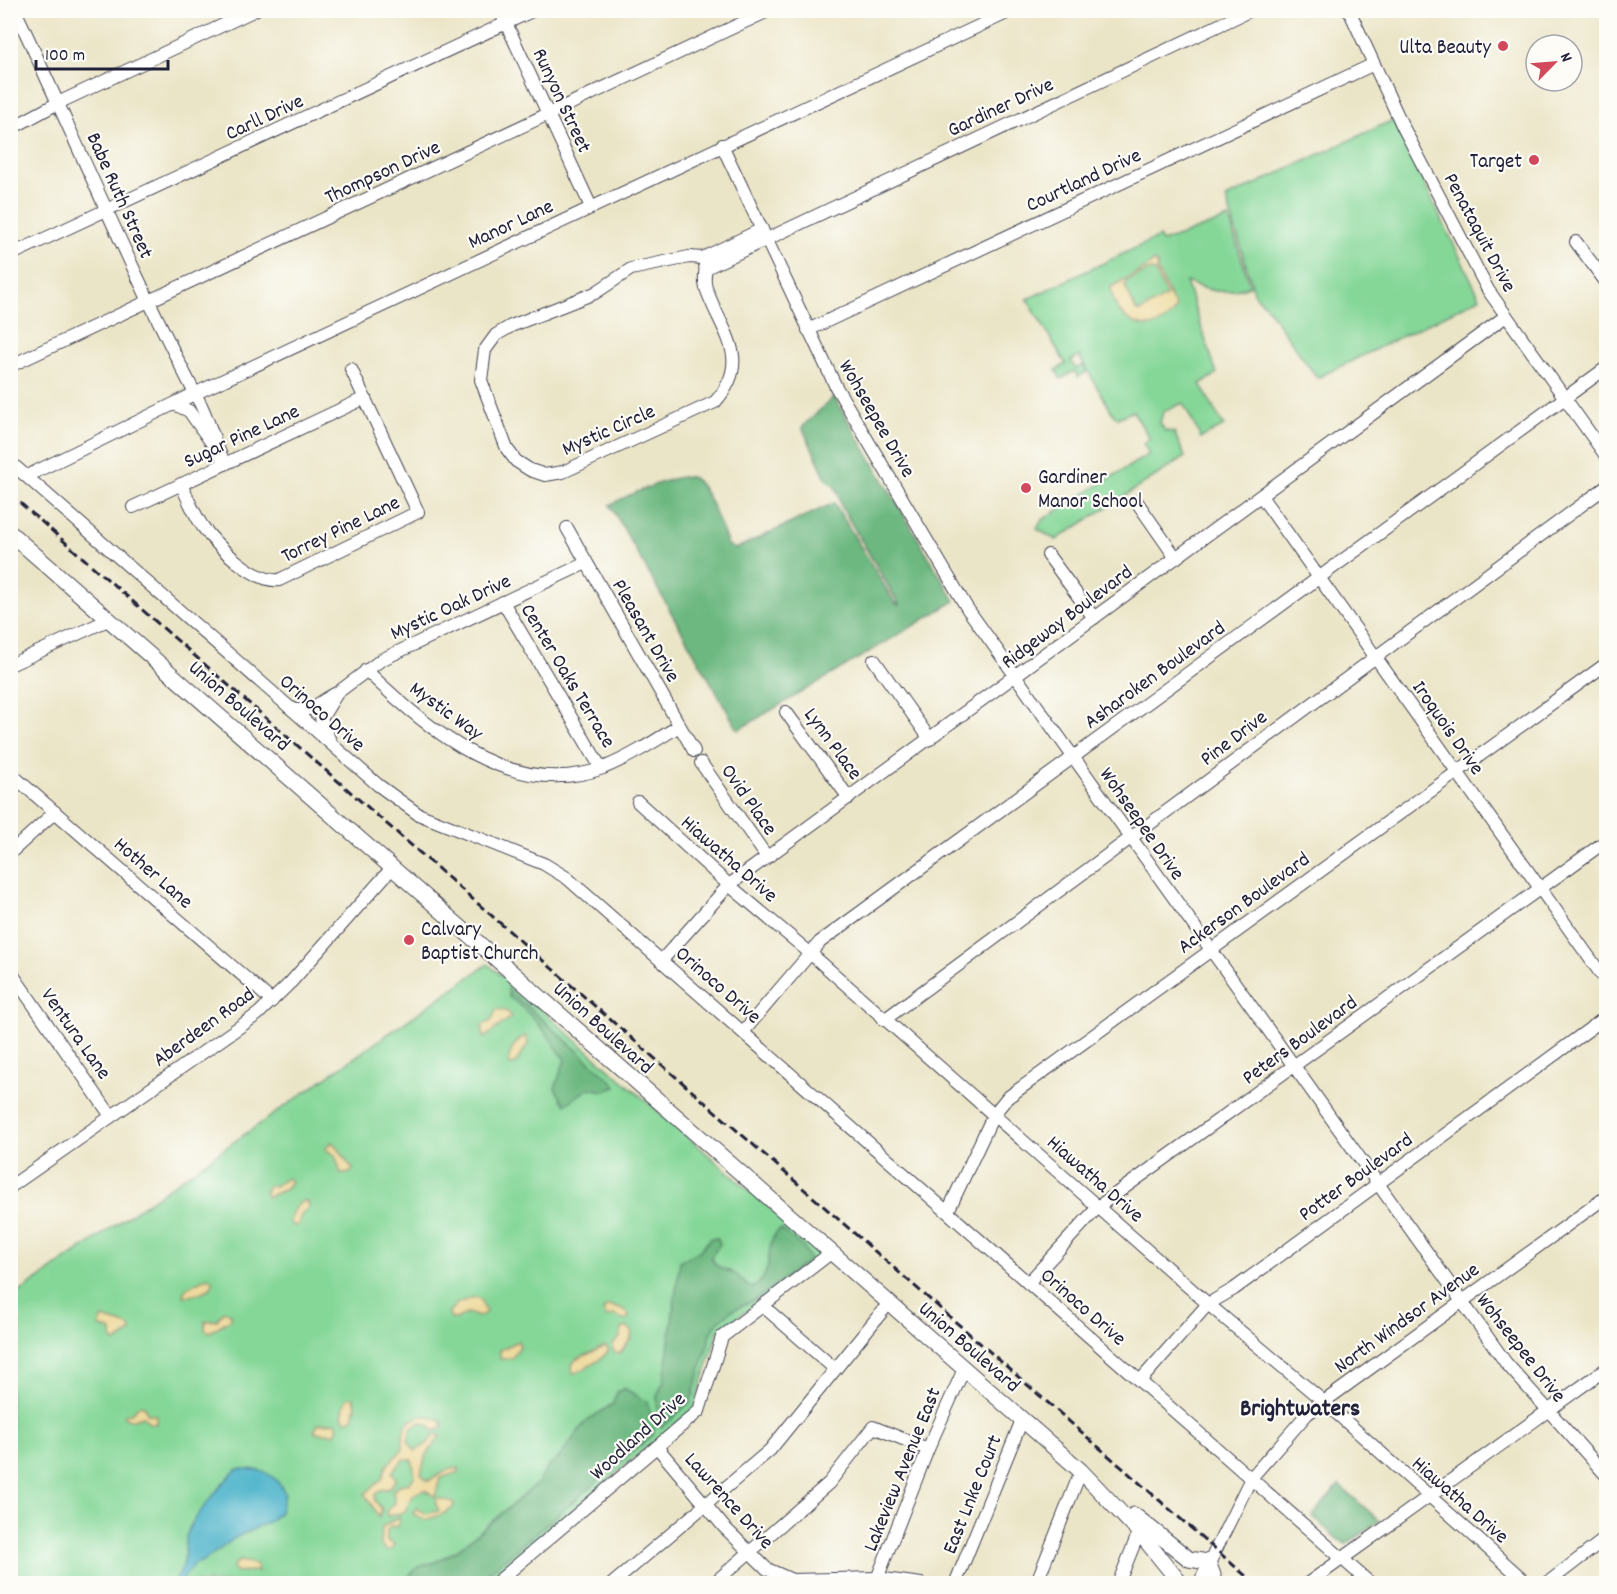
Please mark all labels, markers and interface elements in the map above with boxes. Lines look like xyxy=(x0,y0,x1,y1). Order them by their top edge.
scale bar xyxy=(36,33,168,71)
north arrow xyxy=(1524,33,1584,93)
place label: Ulta Beauty xyxy=(1399,34,1491,64)
marker: Ulta Beauty xyxy=(1496,39,1510,53)
text: 100 m xyxy=(45,44,85,69)
street label: Runyon Street xyxy=(523,44,598,159)
text: N xyxy=(1553,49,1577,66)
street label: Gardiner Drive xyxy=(943,71,1059,146)
street label: Carll Drive xyxy=(221,88,309,150)
street label: Babe Ruth Street xyxy=(77,128,160,264)
street label: Thompson Drive xyxy=(320,134,446,214)
street label: Courtland Drive xyxy=(1022,142,1147,222)
place label: Target xyxy=(1470,148,1522,178)
marker: Target xyxy=(1527,153,1541,167)
street label: Penataquit Drive xyxy=(1434,168,1522,298)
street label: Manor Lane xyxy=(464,193,559,259)
street label: Wohseepee Drive xyxy=(829,355,921,484)
street label: Sugar Pine Lane xyxy=(180,398,305,478)
street label: Mystic Circle xyxy=(558,398,661,466)
place label: Gardiner Manor School xyxy=(1038,464,1143,518)
marker: Gardiner Manor School xyxy=(1019,481,1033,495)
street label: Torrey Pine Lane xyxy=(277,489,406,572)
street label: Ridgeway Boulevard xyxy=(996,559,1140,678)
street label: Mystic Oak Drive xyxy=(386,568,517,650)
street label: Pleasant Drive xyxy=(603,574,686,689)
street label: Center Oaks Terrace xyxy=(511,599,621,754)
street label: Asharoken Boulevard xyxy=(1079,615,1233,738)
street label: Union Boulevard xyxy=(181,654,296,760)
street label: Orinoco Drive xyxy=(271,668,371,760)
street label: Mystic Way xyxy=(402,675,489,750)
street label: Iroquois Drive xyxy=(1403,675,1490,782)
street label: Lynn Place xyxy=(795,702,868,787)
street label: Pine Drive xyxy=(1195,704,1275,775)
street label: Ovid Place xyxy=(712,759,783,843)
street label: Wohseepee Drive xyxy=(1090,762,1191,887)
street label: Hiawatha Drive xyxy=(673,809,783,911)
street label: Hother Lane xyxy=(106,831,198,917)
street label: Ackerson Boulevard xyxy=(1172,846,1317,963)
place label: Calvary Baptist Church xyxy=(421,916,538,970)
marker: Calvary Baptist Church xyxy=(402,933,416,947)
street label: Orinoco Drive xyxy=(667,940,767,1032)
street label: Union Boulevard xyxy=(545,976,659,1083)
street label: Aberdeen Road xyxy=(148,981,262,1076)
street label: Ventura Lane xyxy=(32,983,117,1087)
street label: Peters Boulevard xyxy=(1237,989,1365,1094)
street label: Potter Boulevard xyxy=(1293,1127,1420,1230)
street label: Hiawatha Drive xyxy=(1039,1129,1149,1231)
street label: North Windsor Avenue xyxy=(1329,1256,1487,1383)
street label: Orinoco Drive xyxy=(1032,1262,1132,1354)
street label: Wohseepee Drive xyxy=(1467,1288,1572,1410)
street label: Union Boulevard xyxy=(911,1295,1026,1401)
street label: Lakeview Avenue East xyxy=(857,1383,951,1557)
street label: Woodland Drive xyxy=(584,1386,694,1489)
district label: Brightwaters xyxy=(1240,1393,1360,1427)
street label: East Lnke Court xyxy=(936,1431,1011,1559)
street label: Lawrence Drive xyxy=(676,1447,780,1557)
street label: Hiawatha Drive xyxy=(1404,1450,1514,1552)

